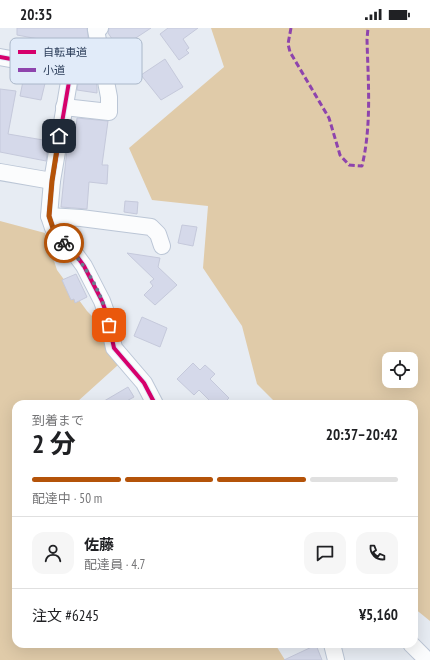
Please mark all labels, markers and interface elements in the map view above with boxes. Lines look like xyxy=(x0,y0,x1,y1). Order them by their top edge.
text: 20:35 xyxy=(20,5,52,24)
legend xyxy=(10,38,142,84)
text: 自転車道 xyxy=(43,45,87,59)
text: 小道 xyxy=(43,63,65,77)
pin xyxy=(42,119,76,153)
icon: home xyxy=(48,125,70,147)
courier xyxy=(44,223,84,263)
icon: bike xyxy=(53,232,75,254)
pin xyxy=(92,308,126,342)
icon: bag xyxy=(98,314,120,336)
map controls xyxy=(382,352,418,388)
button: locate xyxy=(382,352,418,388)
text: 到着まで xyxy=(32,412,84,429)
text: 20:37–20:42 xyxy=(326,425,398,444)
text: 2 分 xyxy=(32,427,76,460)
text: 配達中 · 50 m xyxy=(32,490,102,507)
button: person xyxy=(32,532,74,574)
button: chat xyxy=(304,532,346,574)
button: phone xyxy=(356,532,398,574)
text: 佐藤 xyxy=(84,535,114,554)
text: 配達員 · 4.7 xyxy=(84,556,145,573)
text: ¥5,160 xyxy=(359,605,398,624)
text: 注文 #6245 xyxy=(32,606,99,625)

